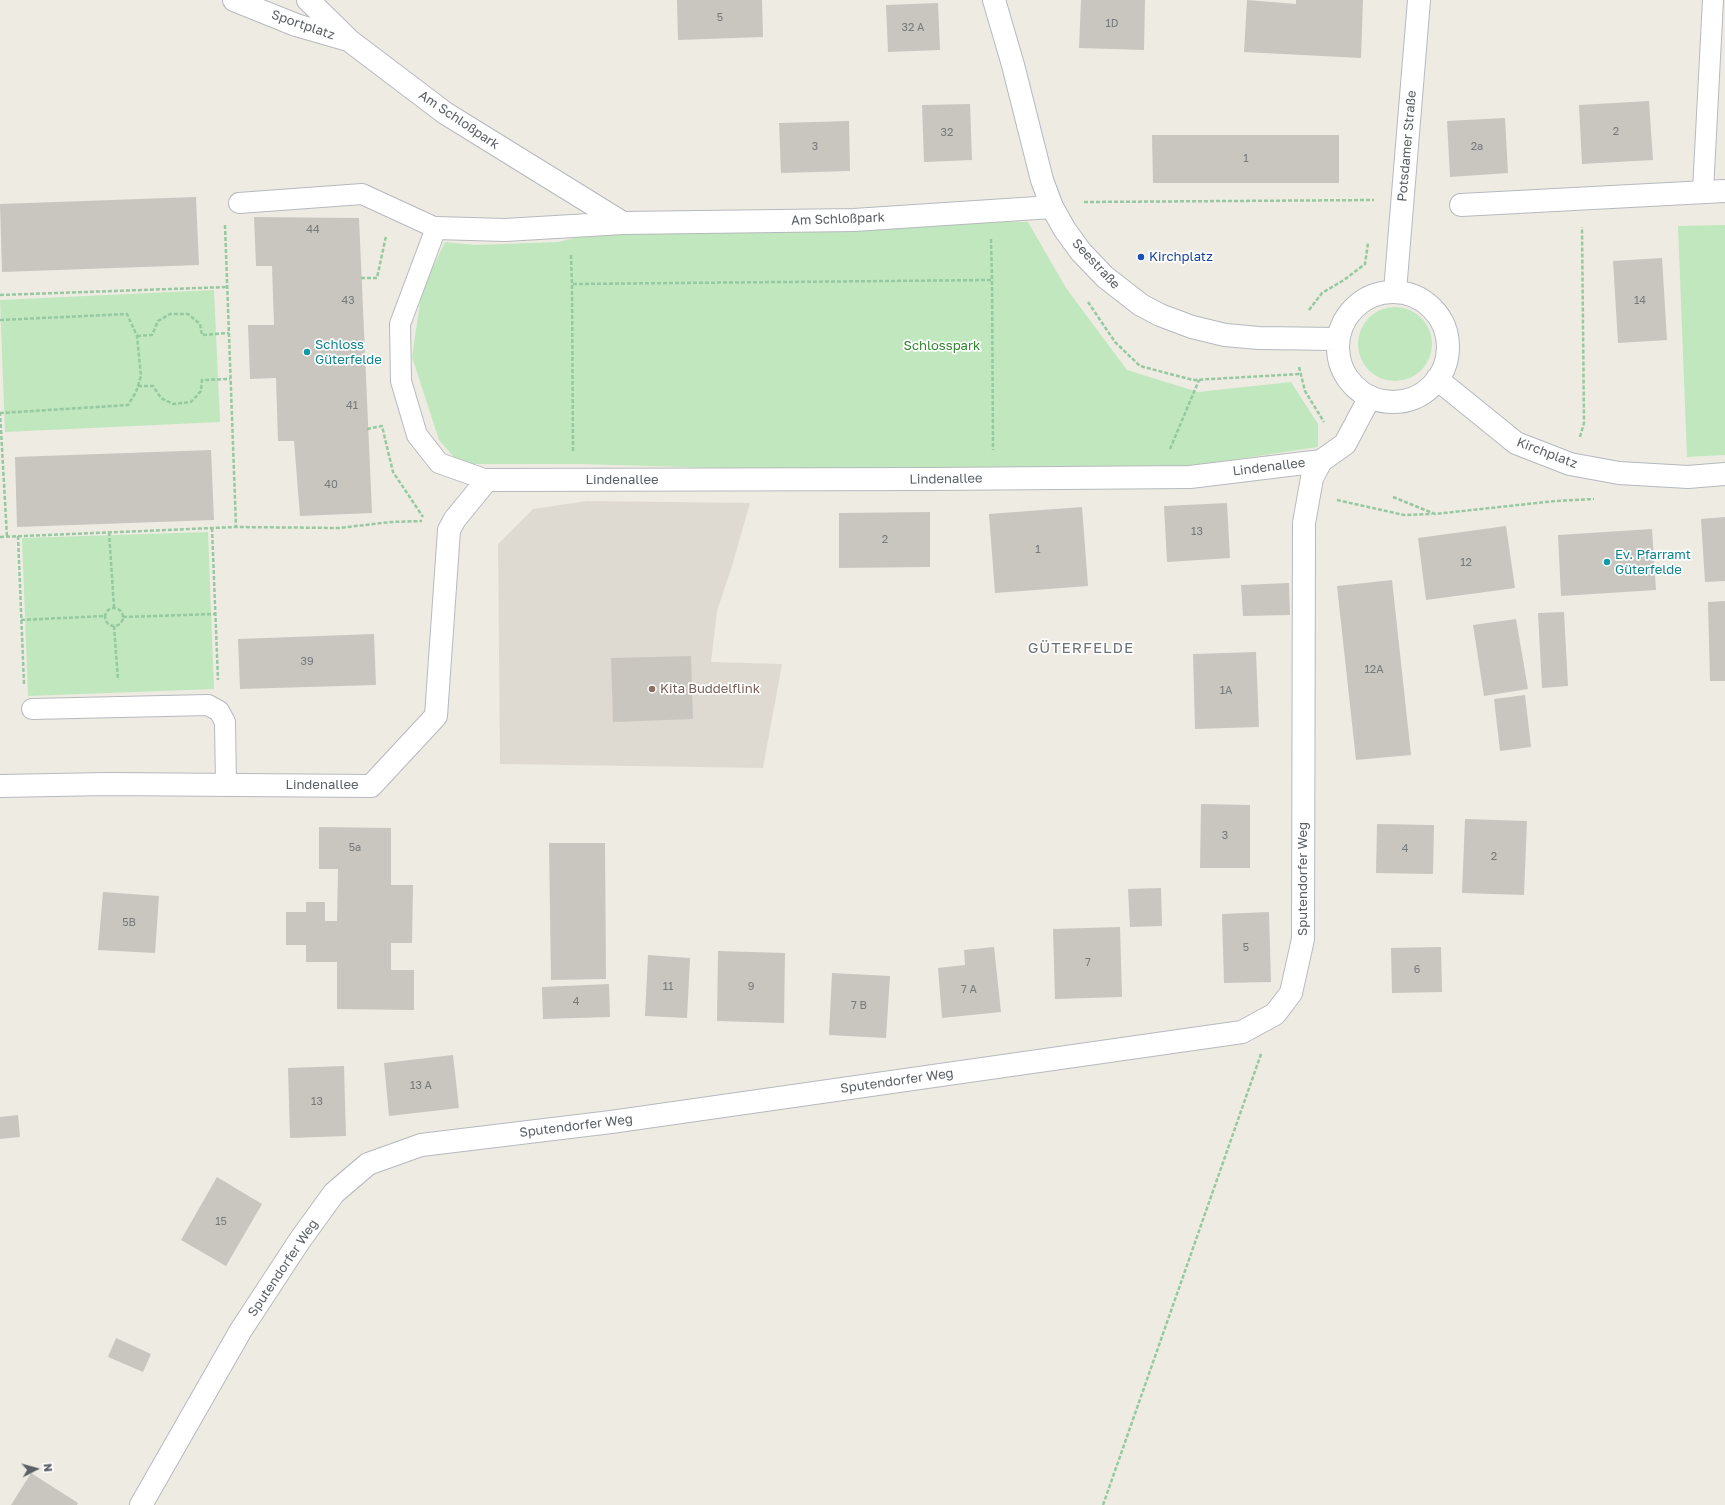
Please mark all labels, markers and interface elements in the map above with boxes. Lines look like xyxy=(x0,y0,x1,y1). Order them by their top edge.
street label: Sportplatz xyxy=(269,7,337,43)
house number: 5 xyxy=(717,11,723,25)
house number: 1D xyxy=(1105,17,1119,31)
house number: 32 A xyxy=(902,21,924,35)
street label: Am Schloßpark xyxy=(416,87,502,153)
street label: Potsdamer Straße xyxy=(1394,90,1420,202)
house number: 2 xyxy=(1613,125,1619,139)
house number: 32 xyxy=(941,126,953,140)
house number: 3 xyxy=(812,140,818,154)
house number: 2a xyxy=(1471,140,1483,154)
house number: 1 xyxy=(1243,152,1249,166)
street label: Am Schloßpark xyxy=(791,210,885,228)
house number: 44 xyxy=(306,223,320,237)
street label: Seestraße xyxy=(1069,236,1123,292)
place label: Kirchplatz xyxy=(1149,249,1213,265)
marker: Kirchplatz xyxy=(1136,252,1146,262)
house number: 43 xyxy=(341,294,355,308)
house number: 14 xyxy=(1634,294,1646,308)
place label: Schloss Güterfelde xyxy=(315,337,382,368)
park label: Schlosspark xyxy=(904,338,980,354)
marker: Schloss Güterfelde xyxy=(302,347,312,357)
house number: 41 xyxy=(346,399,358,413)
street label: Kirchplatz xyxy=(1514,434,1580,472)
street label: Lindenallee xyxy=(1232,455,1306,479)
street label: Lindenallee xyxy=(909,471,983,487)
street label: Lindenallee xyxy=(585,472,659,488)
house number: 40 xyxy=(324,478,338,492)
house number: 13 xyxy=(1191,525,1203,539)
house number: 2 xyxy=(882,533,888,547)
house number: 1 xyxy=(1035,543,1041,557)
place label: Ev. Pfarramt Güterfelde xyxy=(1615,547,1691,578)
house number: 12 xyxy=(1460,556,1472,570)
marker: Ev. Pfarramt Güterfelde xyxy=(1602,557,1612,567)
district label: GÜTERFELDE xyxy=(1028,639,1134,657)
house number: 39 xyxy=(300,655,314,669)
house number: 12A xyxy=(1364,663,1384,677)
place label: Kita Buddelflink xyxy=(660,681,760,697)
marker: Kita Buddelflink xyxy=(647,684,657,694)
house number: 1A xyxy=(1220,684,1232,698)
street label: Lindenallee xyxy=(285,777,359,793)
street label: Sputendorfer Weg xyxy=(1295,822,1311,936)
house number: 3 xyxy=(1222,829,1228,843)
house number: 5a xyxy=(349,841,361,855)
house number: 4 xyxy=(1402,842,1408,856)
house number: 2 xyxy=(1491,850,1497,864)
house number: 5B xyxy=(122,916,136,930)
house number: 5 xyxy=(1243,941,1249,955)
house number: 7 xyxy=(1085,956,1091,970)
house number: 6 xyxy=(1414,963,1420,977)
house number: 11 xyxy=(663,980,673,994)
house number: 9 xyxy=(748,980,754,994)
house number: 7 A xyxy=(961,983,977,997)
house number: 4 xyxy=(573,995,579,1009)
house number: 7 B xyxy=(851,999,867,1013)
street label: Sputendorfer Weg xyxy=(839,1065,955,1097)
house number: 13 A xyxy=(410,1079,432,1093)
house number: 13 xyxy=(311,1095,323,1109)
street label: Sputendorfer Weg xyxy=(518,1111,634,1141)
house number: 15 xyxy=(215,1215,227,1229)
street label: Sputendorfer Weg xyxy=(245,1216,321,1320)
north arrow xyxy=(16,1449,56,1489)
text: N xyxy=(42,1463,55,1473)

